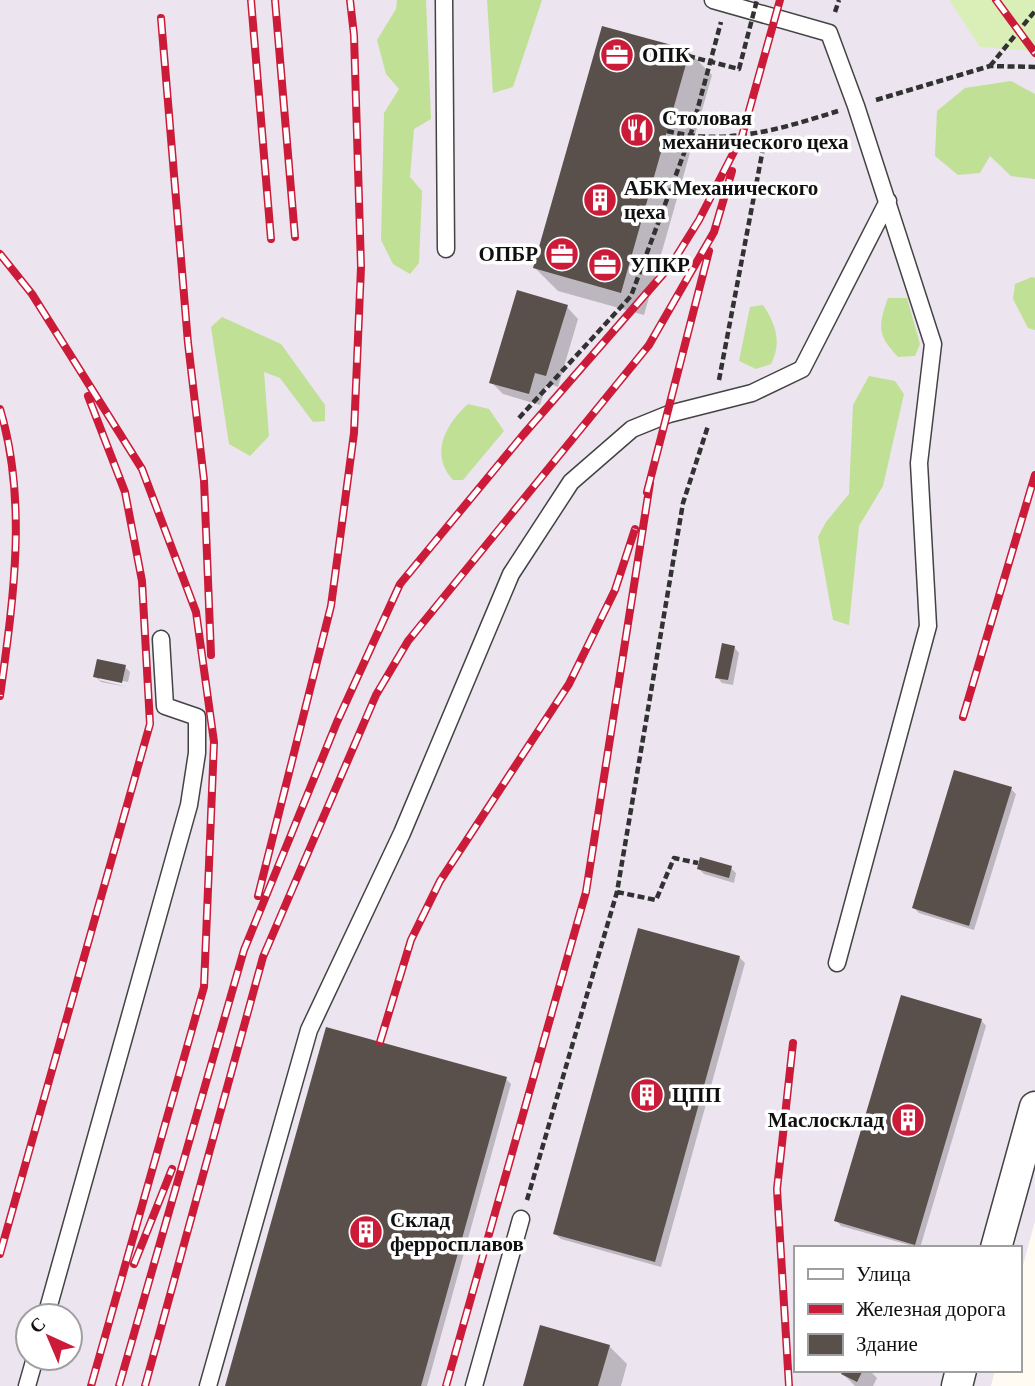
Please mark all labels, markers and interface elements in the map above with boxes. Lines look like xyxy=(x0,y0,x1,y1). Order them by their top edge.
office icon: ОПК xyxy=(598,36,636,74)
place label: ОПК xyxy=(642,43,691,67)
place label: Столовая механического цеха xyxy=(662,106,849,154)
restaurant icon: Столовая механического цеха xyxy=(618,111,656,149)
place label: АБК Механического цеха xyxy=(624,176,818,224)
building icon: АБК Механического цеха xyxy=(581,181,619,219)
office icon: ОПБР xyxy=(543,235,581,273)
place label: ОПБР xyxy=(479,242,538,266)
office icon: УПКР xyxy=(586,246,624,284)
place label: УПКР xyxy=(630,253,690,277)
building icon: ЦПП xyxy=(628,1076,666,1114)
place label: ЦПП xyxy=(672,1083,721,1107)
building icon: Маслосклад xyxy=(889,1101,927,1139)
place label: Маслосклад xyxy=(768,1108,884,1132)
place label: Склад ферросплавов xyxy=(390,1208,524,1256)
building icon: Склад ферросплавов xyxy=(347,1213,385,1251)
legend xyxy=(794,1246,1021,1372)
text: Улица xyxy=(856,1262,911,1286)
text: Железная дорога xyxy=(856,1297,1006,1321)
north arrow xyxy=(14,1302,84,1372)
text: С xyxy=(25,1313,50,1337)
text: Здание xyxy=(856,1332,918,1356)

